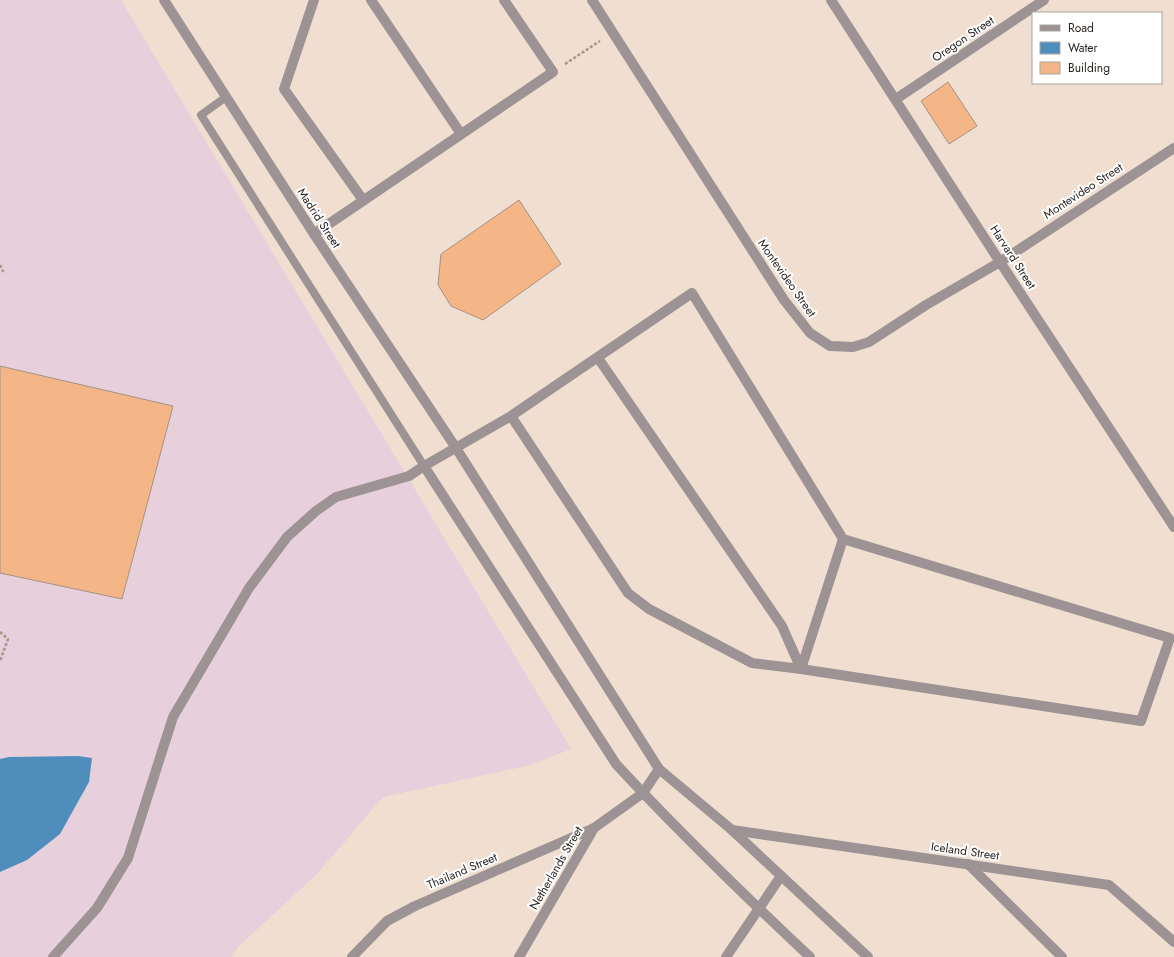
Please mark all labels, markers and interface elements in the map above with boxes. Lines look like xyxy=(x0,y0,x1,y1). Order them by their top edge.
street label: Oregon Street xyxy=(928,11,998,66)
legend xyxy=(1032,12,1162,84)
text: Road xyxy=(1068,19,1094,37)
text: Water xyxy=(1068,39,1099,57)
text: Building xyxy=(1068,59,1110,77)
street label: Montevideo Street xyxy=(1040,158,1126,224)
street label: Madrid Street xyxy=(293,184,345,252)
street label: Harvard Street xyxy=(986,221,1041,293)
street label: Montevideo Street xyxy=(753,235,821,321)
street label: Netherlands Street xyxy=(525,823,587,913)
street label: Iceland Street xyxy=(930,837,1000,865)
street label: Thailand Street xyxy=(424,848,500,894)

